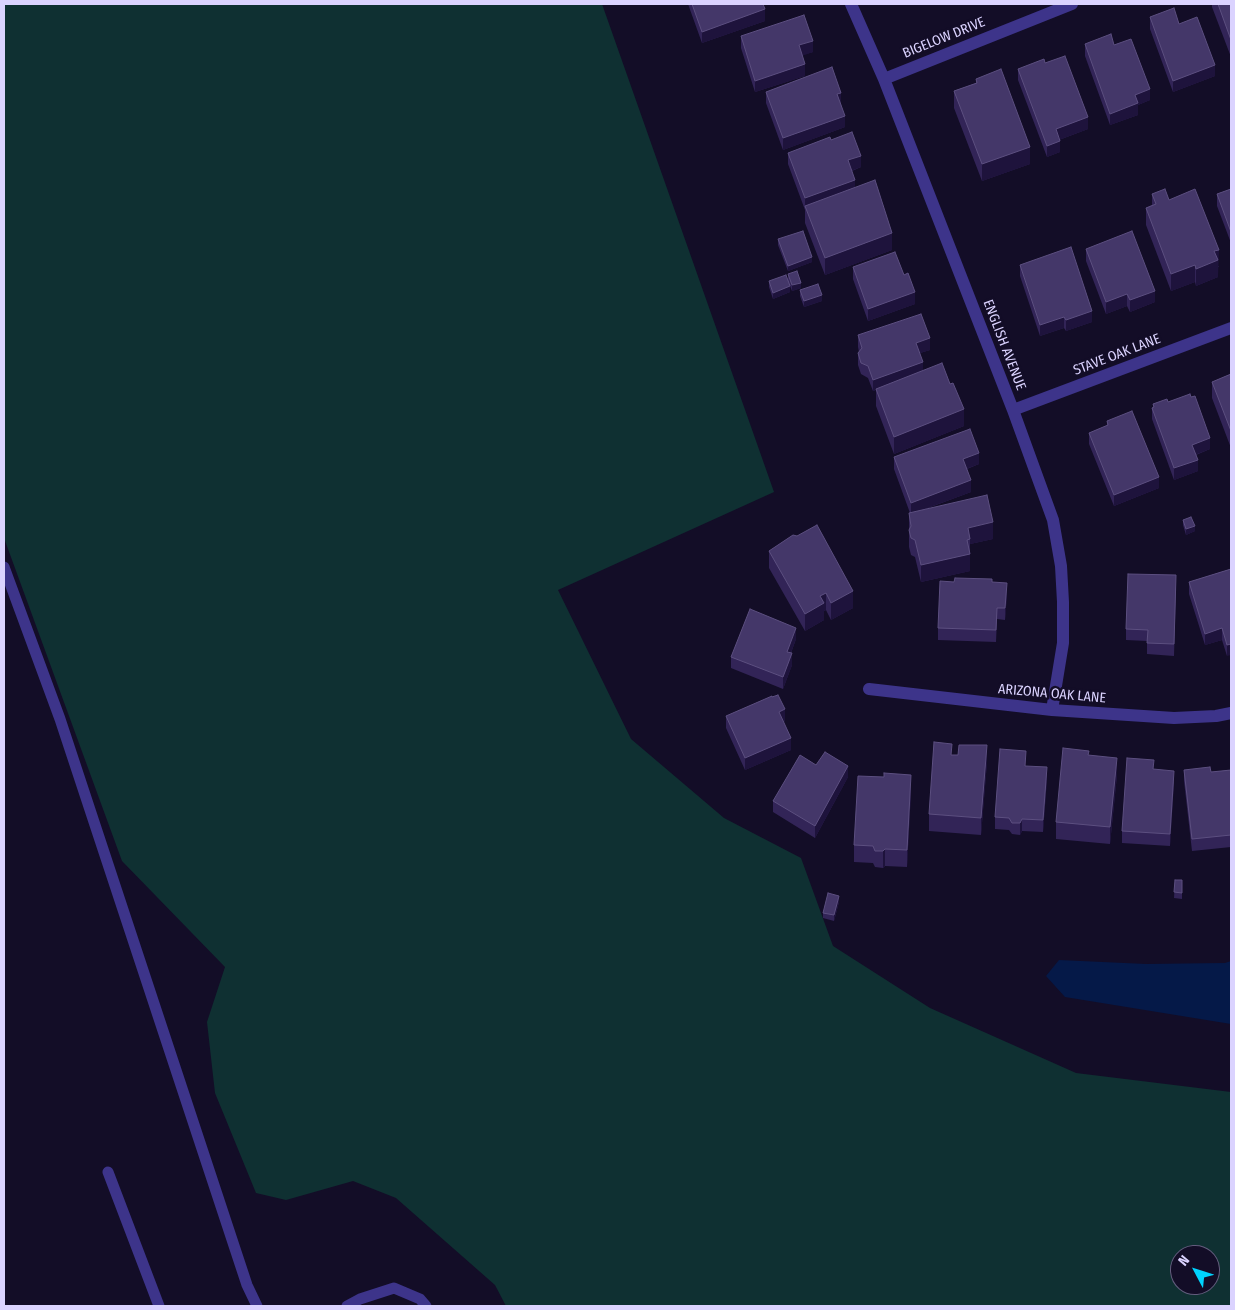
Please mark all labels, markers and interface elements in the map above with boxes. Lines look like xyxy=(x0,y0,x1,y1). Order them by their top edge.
street label: BIGELOW DRIVE xyxy=(900,14,988,62)
street label: ENGLISH AVENUE xyxy=(979,297,1029,393)
street label: STAVE OAK LANE xyxy=(1071,331,1163,379)
street label: ARIZONA OAK LANE xyxy=(997,681,1107,707)
north arrow xyxy=(1170,1245,1220,1295)
text: N xyxy=(1175,1252,1193,1269)

